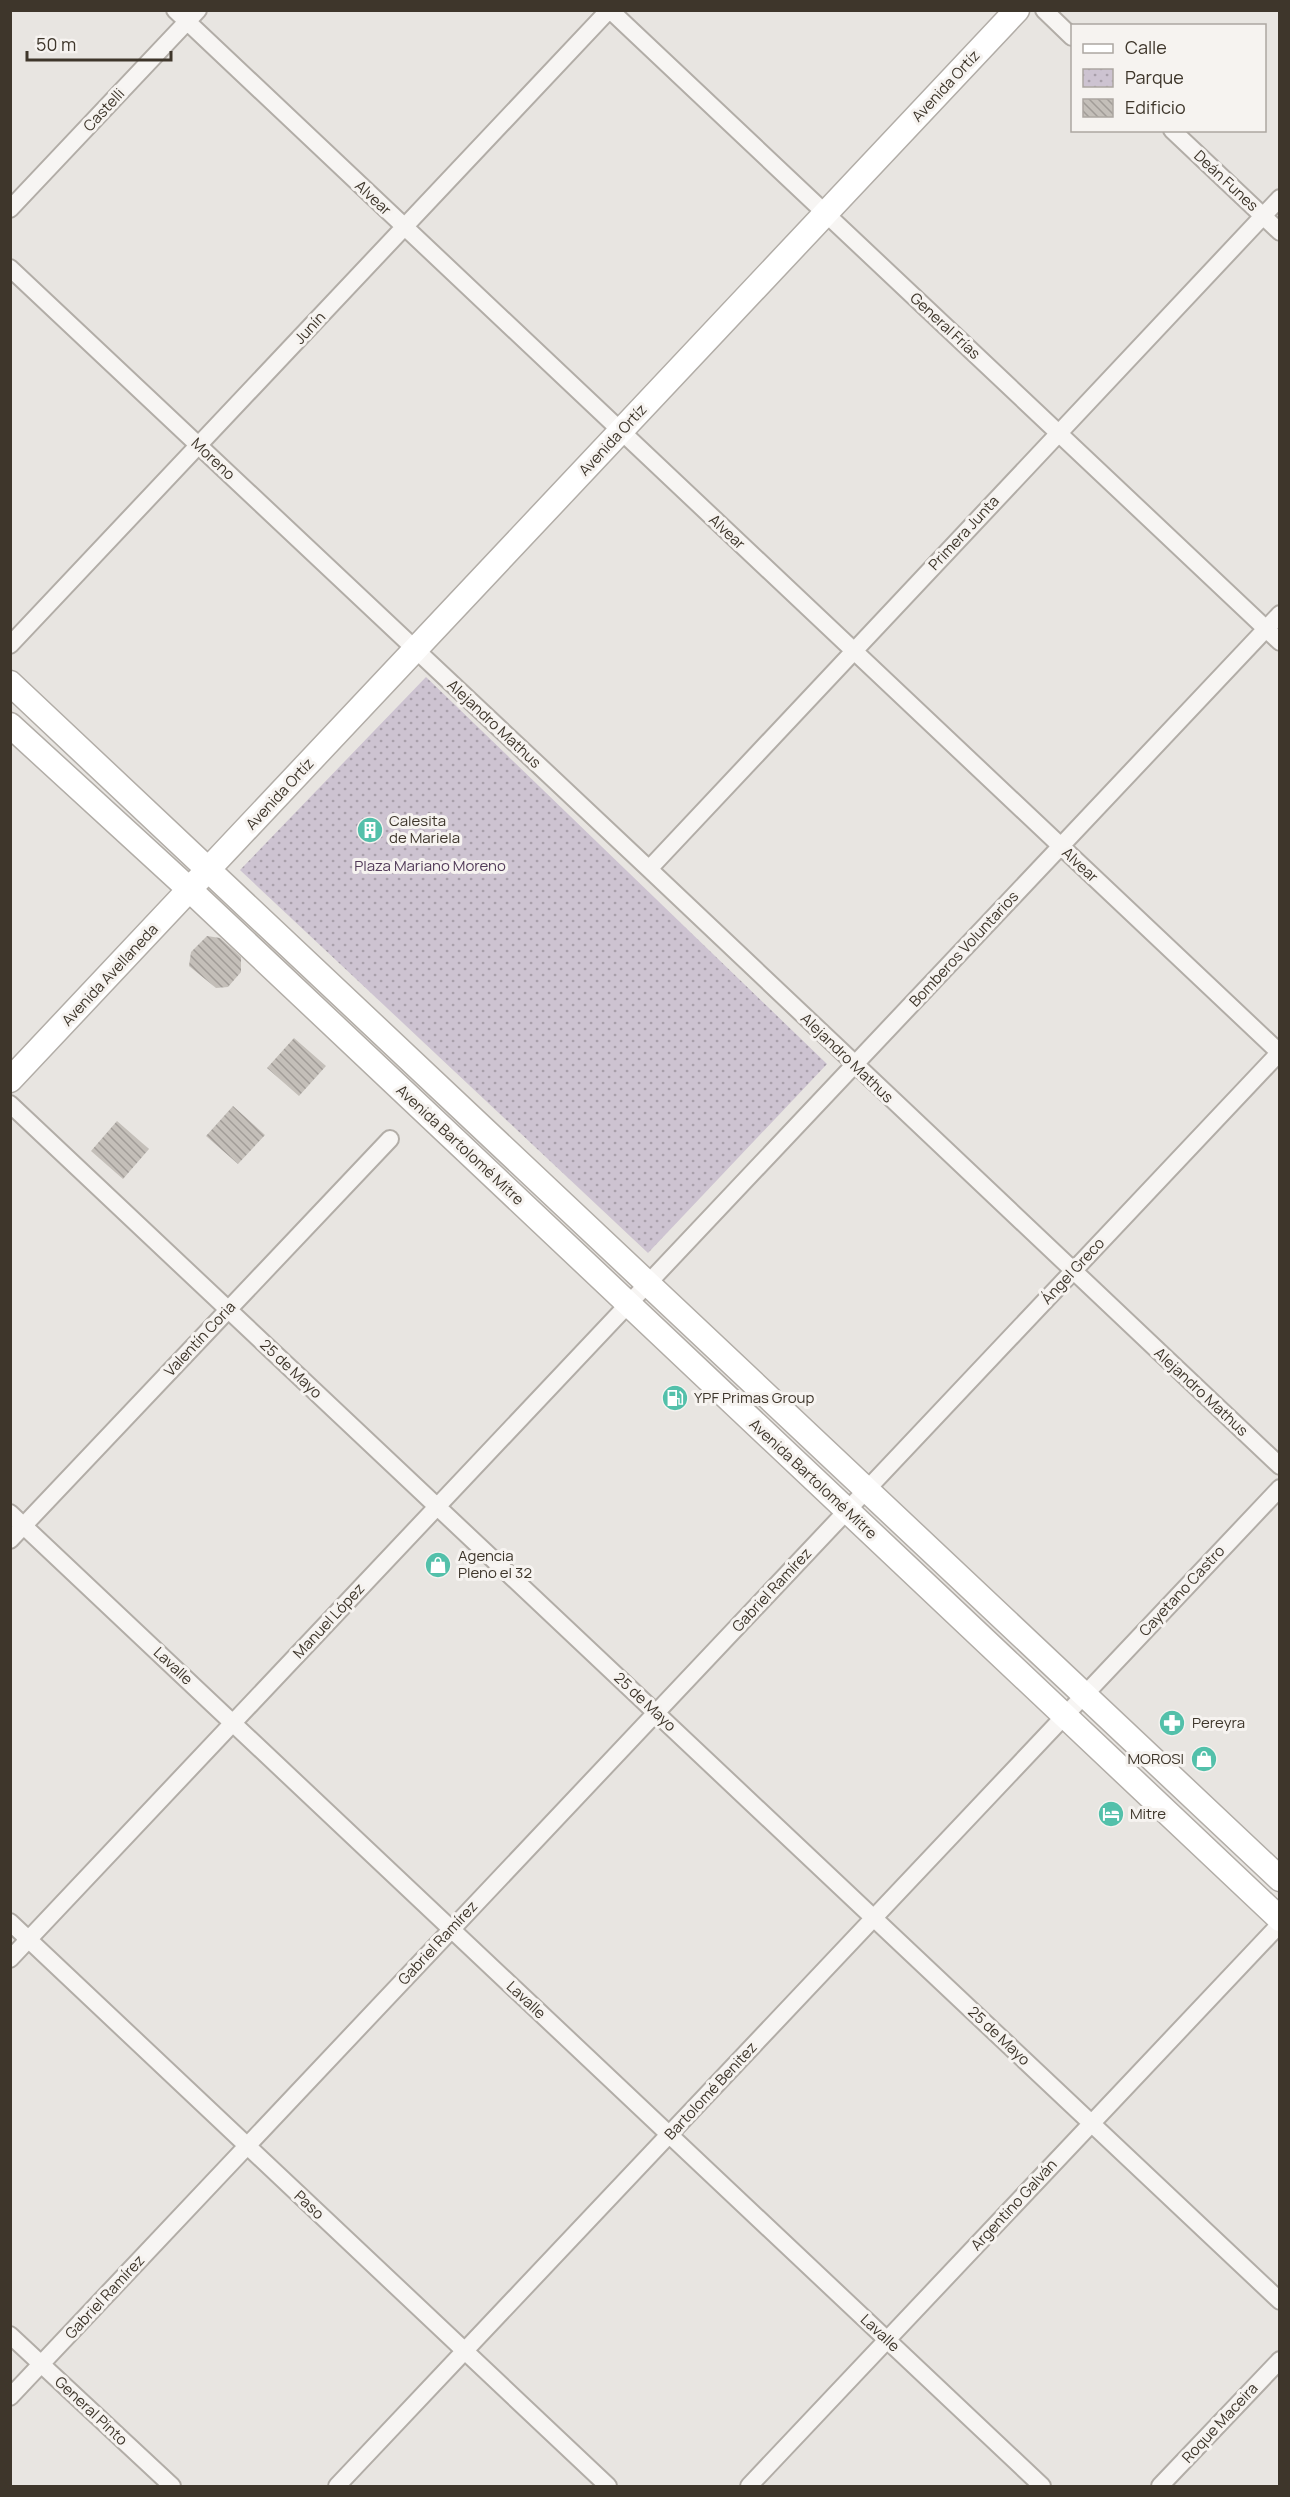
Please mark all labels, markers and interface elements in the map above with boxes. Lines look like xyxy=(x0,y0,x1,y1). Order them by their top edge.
scale bar xyxy=(27,24,171,62)
legend xyxy=(1071,24,1266,132)
text: 50 m xyxy=(36,32,76,56)
text: Calle xyxy=(1125,35,1167,59)
street label: Avenida Ortíz xyxy=(907,45,984,126)
text: Parque xyxy=(1125,65,1184,89)
street label: Castelli xyxy=(78,84,129,136)
text: Edificio xyxy=(1125,95,1186,119)
street label: Deán Funes xyxy=(1190,145,1263,216)
street label: Alvear xyxy=(351,175,397,220)
street label: General Frías xyxy=(906,287,985,364)
street label: Junín xyxy=(289,307,330,348)
street label: Avenida Ortíz xyxy=(574,399,651,480)
street label: Moreno xyxy=(187,433,240,484)
street label: Primera Junta xyxy=(924,491,1004,575)
street label: Alvear xyxy=(705,509,751,554)
street label: Alejandro Mathus xyxy=(443,675,546,773)
street label: Avenida Ortíz xyxy=(241,753,318,834)
place label: Calesita de Mariela xyxy=(389,810,460,848)
building icon: Calesita de Mariela xyxy=(355,815,385,845)
street label: Alvear xyxy=(1058,842,1104,887)
park label: Plaza Mariano Moreno xyxy=(354,855,506,876)
street label: Bomberos Voluntarios xyxy=(904,886,1023,1011)
street label: Avenida Avellaneda xyxy=(57,919,163,1030)
street label: Alejandro Mathus xyxy=(796,1008,898,1107)
street label: Avenida Bartolomé Mitre xyxy=(392,1080,529,1210)
street label: Ángel Greco xyxy=(1036,1233,1109,1309)
street label: Valentín Coria xyxy=(159,1296,240,1381)
street label: 25 de Mayo xyxy=(256,1334,327,1403)
street label: Alejandro Mathus xyxy=(1150,1343,1253,1441)
fuel station icon: YPF Primas Group xyxy=(660,1383,690,1413)
place label: YPF Primas Group xyxy=(694,1387,814,1408)
street label: Avenida Bartolomé Mitre xyxy=(745,1414,882,1544)
street label: Cayetano Castro xyxy=(1134,1541,1229,1641)
street label: Gabriel Ramírez xyxy=(727,1543,816,1636)
place label: Agencia Pleno el 32 xyxy=(458,1545,532,1583)
shop icon: Agencia Pleno el 32 xyxy=(423,1550,453,1580)
street label: Manuel López xyxy=(288,1578,369,1663)
street label: Lavalle xyxy=(149,1642,198,1689)
street label: 25 de Mayo xyxy=(610,1667,681,1736)
pharmacy icon: Pereyra xyxy=(1157,1708,1187,1738)
place label: Pereyra xyxy=(1192,1712,1245,1733)
shop icon: MOROSI xyxy=(1189,1744,1219,1774)
place label: MOROSI xyxy=(1127,1748,1184,1769)
hotel icon: Mitre xyxy=(1096,1799,1126,1829)
place label: Mitre xyxy=(1130,1803,1166,1824)
street label: Gabriel Ramírez xyxy=(393,1896,482,1989)
street label: Lavalle xyxy=(502,1976,551,2023)
street label: 25 de Mayo xyxy=(964,2001,1035,2070)
street label: Bartolomé Benitez xyxy=(660,2037,762,2144)
street label: Argentino Galván xyxy=(966,2154,1062,2255)
street label: Paso xyxy=(290,2185,329,2224)
street label: Gabriel Ramírez xyxy=(60,2250,149,2343)
street label: Lavalle xyxy=(856,2309,905,2356)
street label: General Pinto xyxy=(50,2371,133,2450)
street label: Roque Maceira xyxy=(1177,2378,1262,2467)

